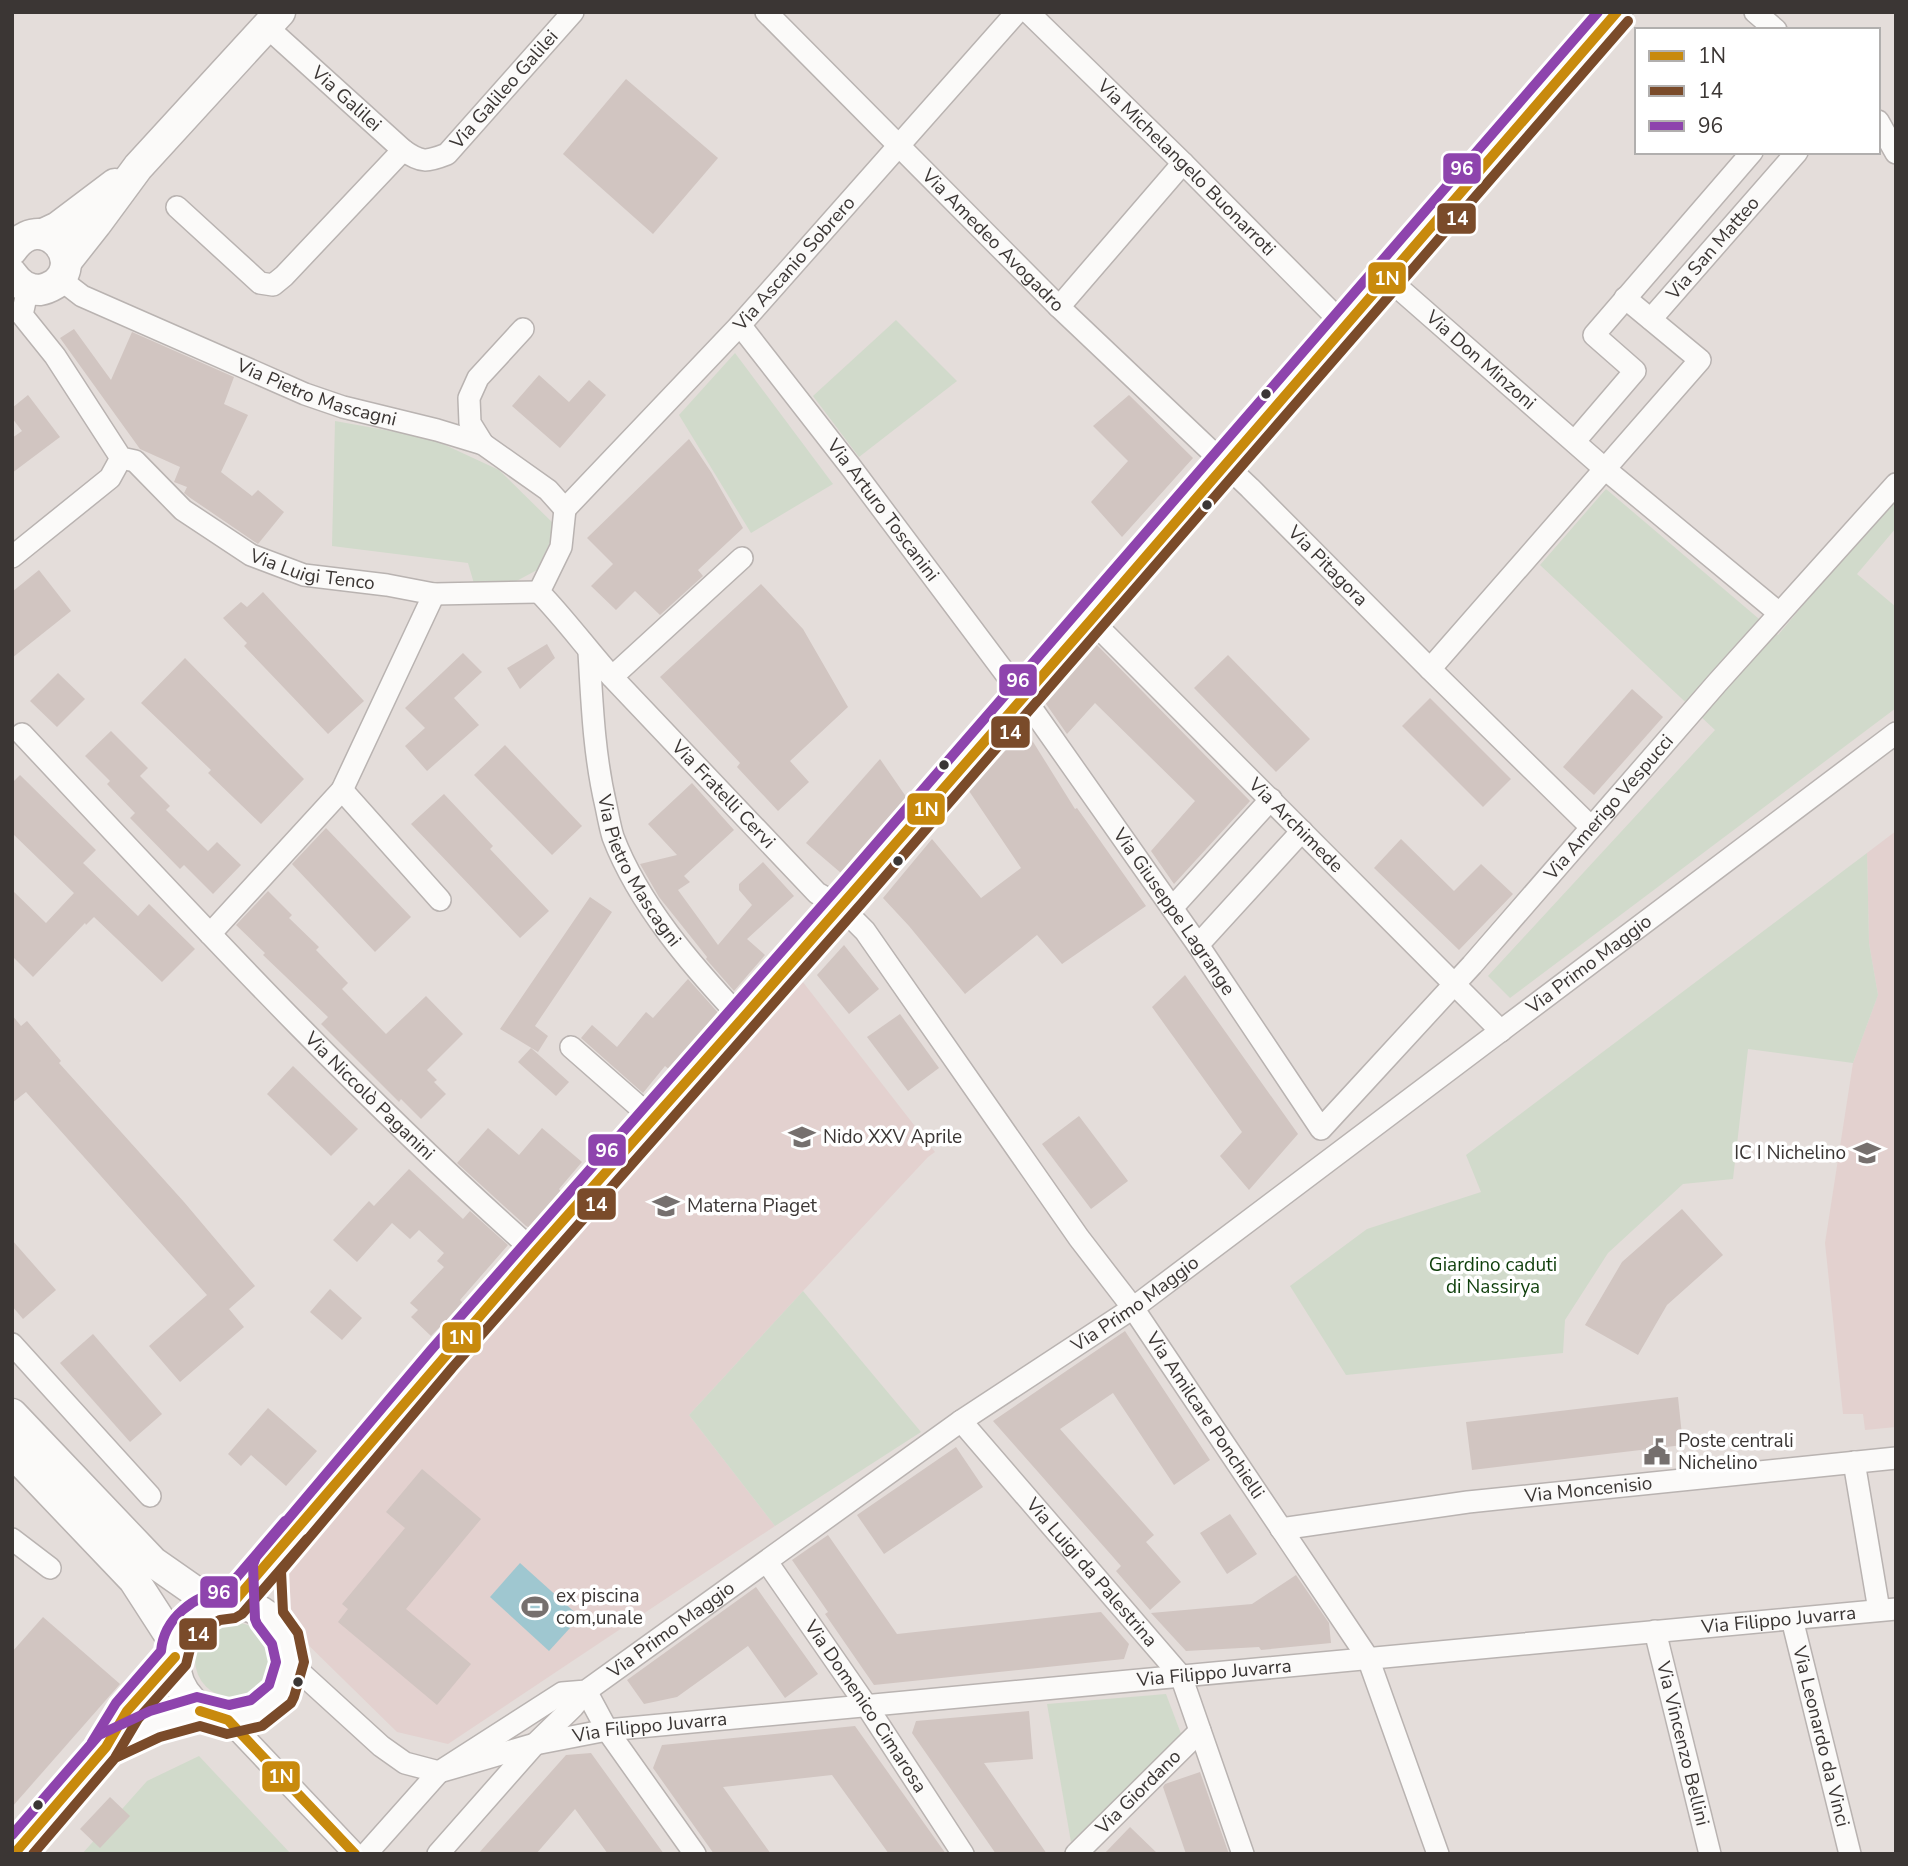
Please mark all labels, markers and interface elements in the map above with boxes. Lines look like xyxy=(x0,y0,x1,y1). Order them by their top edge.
street label: Via Galileo Galilei xyxy=(444,24,564,156)
legend xyxy=(1635,28,1880,154)
text: 1N xyxy=(1698,42,1726,70)
street label: Via Galilei xyxy=(305,59,387,137)
street label: Via Michelangelo Buonarroti xyxy=(1091,73,1281,262)
text: 14 xyxy=(1698,77,1723,105)
text: 96 xyxy=(1698,112,1723,140)
line badge: 96 xyxy=(1442,152,1482,185)
text: 96 xyxy=(1451,156,1473,182)
street label: Via Amedeo Avogadro xyxy=(915,162,1070,318)
street label: Via Ascanio Sobrero xyxy=(727,190,861,337)
street label: Via San Matteo xyxy=(1660,191,1765,306)
line badge: 14 xyxy=(1436,202,1477,235)
text: 14 xyxy=(1446,206,1468,232)
line badge: 1N xyxy=(1367,261,1407,295)
text: 1N xyxy=(1374,266,1400,292)
street label: Via Don Minzoni xyxy=(1419,304,1541,416)
street label: Via Pietro Mascagni xyxy=(231,352,399,433)
unlabelled marker xyxy=(1259,387,1273,401)
street label: Via Arturo Toscanini xyxy=(820,433,945,587)
unlabelled marker xyxy=(1200,498,1214,512)
street label: Via Pitagora xyxy=(1281,519,1374,612)
street label: Via Luigi Tenco xyxy=(245,542,376,596)
line badge: 96 xyxy=(998,663,1038,697)
text: 96 xyxy=(1007,668,1029,694)
line badge: 14 xyxy=(990,715,1031,749)
text: 14 xyxy=(999,720,1021,746)
street label: Via Amerigo Vespucci xyxy=(1538,729,1680,887)
street label: Via Fratelli Cervi xyxy=(665,734,781,854)
unlabelled marker xyxy=(937,758,951,772)
street label: Via Archimede xyxy=(1242,771,1349,879)
street label: Via Pietro Mascagni xyxy=(591,791,687,952)
line badge: 1N xyxy=(906,792,946,826)
text: 1N xyxy=(913,797,939,823)
street label: Via Giuseppe Lagrange xyxy=(1106,822,1241,1001)
unlabelled marker xyxy=(891,854,905,868)
street label: Via Primo Maggio xyxy=(1520,909,1657,1021)
street label: Via Niccolò Paganini xyxy=(298,1025,440,1166)
school or university icon: Nido XXV Aprile xyxy=(787,1122,817,1152)
place label: Nido XXV Aprile xyxy=(823,1124,962,1150)
line badge: 96 xyxy=(587,1133,627,1167)
text: 96 xyxy=(596,1138,618,1164)
school or university icon: IC I Nichelino xyxy=(1852,1138,1882,1168)
place label: IC I Nichelino xyxy=(1734,1140,1846,1166)
line badge: 14 xyxy=(576,1187,617,1221)
school or university icon: Materna Piaget xyxy=(651,1191,681,1221)
text: 14 xyxy=(585,1192,607,1218)
place label: Materna Piaget xyxy=(687,1193,817,1219)
street label: Via Primo Maggio xyxy=(1065,1250,1204,1359)
park label: Giardino caduti di Nassirya xyxy=(1429,1252,1557,1300)
line badge: 1N xyxy=(441,1321,482,1354)
text: 1N xyxy=(448,1325,474,1351)
street label: Via Amilcare Ponchielli xyxy=(1139,1326,1271,1504)
place label: Poste centrali Nichelino xyxy=(1678,1428,1794,1476)
public building icon: Poste centrali Nichelino xyxy=(1642,1437,1672,1467)
street label: Via Moncenisio xyxy=(1522,1470,1654,1509)
street label: Via Luigi da Palestrina xyxy=(1019,1492,1163,1653)
line badge: 96 xyxy=(199,1575,239,1609)
street label: Via Primo Maggio xyxy=(602,1575,740,1685)
text: 96 xyxy=(208,1580,230,1606)
place label: ex piscina com,unale xyxy=(556,1583,643,1631)
sports icon: ex piscina com,unale xyxy=(520,1592,550,1622)
street label: Via Filippo Juvarra xyxy=(1699,1600,1857,1640)
street label: Via Domenico Cimarosa xyxy=(798,1614,933,1798)
line badge: 14 xyxy=(178,1617,218,1651)
text: 14 xyxy=(187,1622,209,1648)
street label: Via Leonardo da Vinci xyxy=(1786,1643,1856,1829)
street label: Via Filippo Juvarra xyxy=(1135,1653,1293,1693)
street label: Via Vincenzo Bellini xyxy=(1650,1658,1716,1828)
unlabelled marker xyxy=(291,1675,305,1689)
street label: Via Filippo Juvarra xyxy=(570,1706,728,1750)
street label: Via Giordano xyxy=(1089,1744,1187,1841)
line badge: 1N xyxy=(261,1760,301,1793)
text: 1N xyxy=(268,1764,294,1790)
unlabelled marker xyxy=(31,1798,45,1812)

